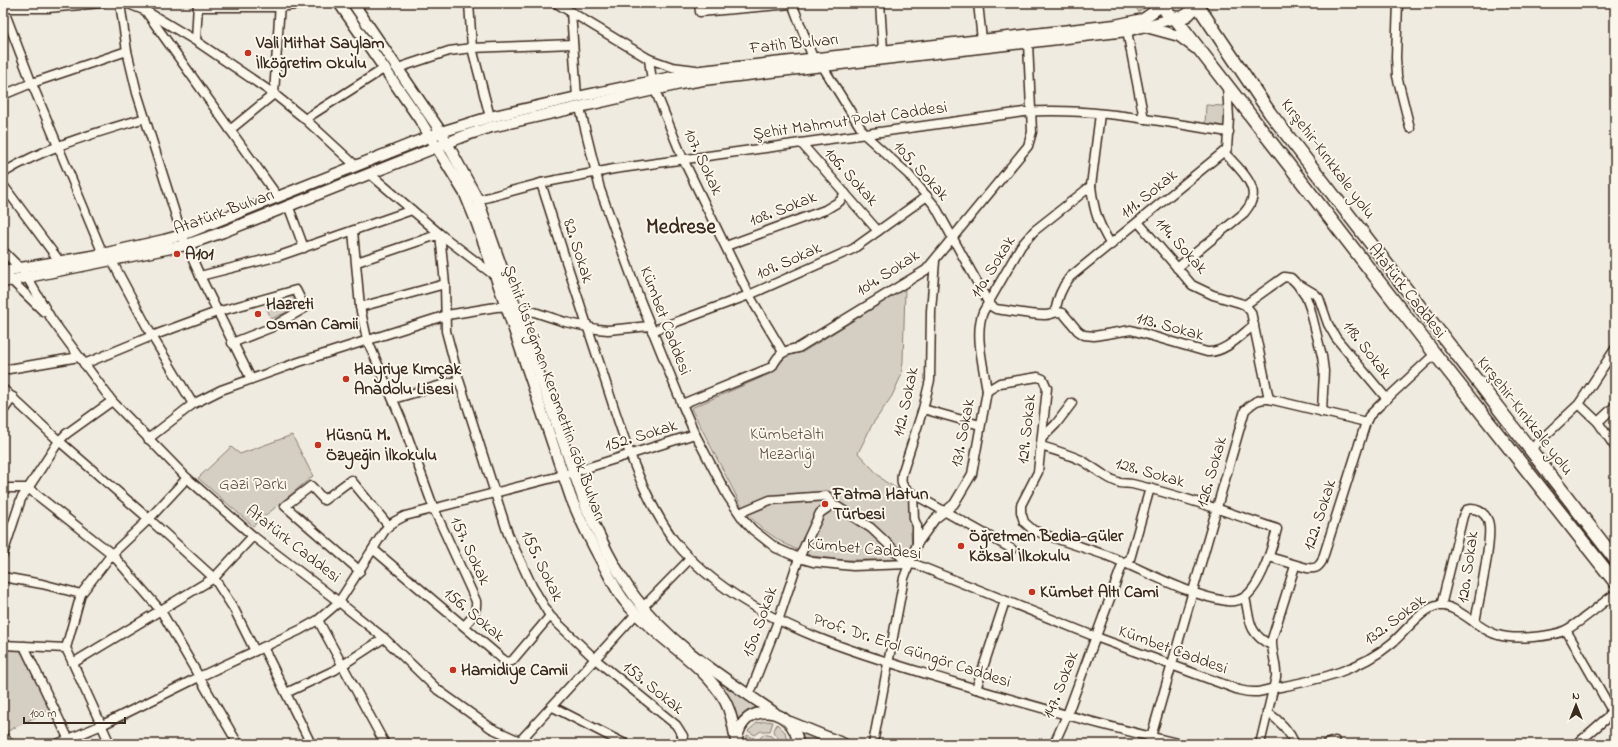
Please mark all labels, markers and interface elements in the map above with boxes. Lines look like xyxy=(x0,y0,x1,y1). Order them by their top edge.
street label: Fatih Bulvarı xyxy=(747,27,840,61)
place label: Vali Mithat Saylam İlköğretim Okulu xyxy=(255,31,384,78)
marker: Vali Mithat Saylam İlköğretim Okulu xyxy=(243,48,253,58)
street label: Kırşehir-Kırıkkale yolu xyxy=(1274,94,1382,225)
street label: Şehit Mahmut Polat Caddesi xyxy=(751,95,949,147)
street label: 107. Sokak xyxy=(677,125,730,200)
street label: 105. Sokak xyxy=(887,135,955,207)
street label: 106. Sokak xyxy=(818,142,885,212)
street label: 111. Sokak xyxy=(1115,163,1183,225)
street label: Atatürk Bulvarı xyxy=(170,182,278,242)
street label: 108. Sokak xyxy=(746,185,821,233)
street label: 114. Sokak xyxy=(1149,212,1214,280)
district label: Medrese xyxy=(646,213,717,243)
street label: 82. Sokak xyxy=(556,216,600,287)
street label: 110. Sokak xyxy=(964,231,1022,303)
street label: 109. Sokak xyxy=(752,235,826,286)
street label: Atatürk Caddesi xyxy=(1362,238,1452,344)
place label: A101 xyxy=(185,242,214,267)
street label: 104. Sokak xyxy=(852,243,925,303)
marker: A101 xyxy=(172,249,182,259)
street label: Şehit Üsteğmen Keramettin Gök Bulvarı xyxy=(494,262,612,525)
street label: Kümbet Caddesi xyxy=(633,263,697,379)
place label: Hazreti Osman Camii xyxy=(266,292,359,337)
street label: 113. Sokak xyxy=(1134,306,1207,348)
marker: Hazreti Osman Camii xyxy=(253,309,263,319)
street label: 118. Sokak xyxy=(1336,315,1398,385)
street label: Kırşehir-Kırıkkale yolu xyxy=(1470,351,1579,481)
place label: Hayriye Kımçak Anadolu Lisesi xyxy=(354,357,461,402)
street label: 112. Sokak xyxy=(886,364,926,439)
marker: Hayriye Kımçak Anadolu Lisesi xyxy=(341,374,351,384)
street label: 129. Sokak xyxy=(1011,392,1043,465)
street label: 131. Sokak xyxy=(944,396,982,469)
street label: 152. Sokak xyxy=(602,413,681,459)
park label: Kümbetaltı Mezarlığı xyxy=(750,422,824,469)
place label: Hüsnü M. Özyeğin İlkokulu xyxy=(326,423,437,470)
street label: 126. Sokak xyxy=(1190,433,1234,510)
marker: Hüsnü M. Özyeğin İlkokulu xyxy=(313,440,323,450)
street label: 128. Sokak xyxy=(1112,451,1188,495)
park label: Gazi Parkı xyxy=(219,472,287,497)
street label: 122. Sokak xyxy=(1297,476,1343,554)
place label: Fatma Hatun Türbesi xyxy=(832,482,929,527)
street label: Atatürk Caddesi xyxy=(240,499,346,589)
marker: Fatma Hatun Türbesi xyxy=(820,499,830,509)
street label: 157. Sokak xyxy=(443,513,497,590)
place label: Öğretmen Bedia-Güler Köksal İlkokulu xyxy=(969,524,1124,569)
street label: 155. Sokak xyxy=(514,526,570,606)
street label: 120. Sokak xyxy=(1451,529,1485,605)
street label: Kümbet Caddesi xyxy=(806,532,922,566)
marker: Öğretmen Bedia-Güler Köksal İlkokulu xyxy=(956,541,966,551)
place label: Kümbet Altı Cami xyxy=(1040,580,1159,605)
street label: 156. Sokak xyxy=(438,582,511,649)
street label: 150. Sokak xyxy=(736,583,785,661)
marker: Kümbet Altı Cami xyxy=(1027,587,1037,597)
street label: 132. Sokak xyxy=(1359,588,1432,652)
street label: Prof. Dr. Erol Güngör Caddesi xyxy=(809,607,1014,697)
street label: Kümbet Caddesi xyxy=(1115,619,1231,681)
street label: 147. Sokak xyxy=(1037,647,1085,722)
street label: 153. Sokak xyxy=(617,655,690,721)
place label: Hamidiye Camii xyxy=(461,658,568,685)
marker: Hamidiye Camii xyxy=(448,665,458,675)
north arrow xyxy=(1556,685,1596,725)
text: N xyxy=(1572,688,1580,704)
scale bar xyxy=(24,699,125,725)
text: 100 m xyxy=(30,705,57,723)

